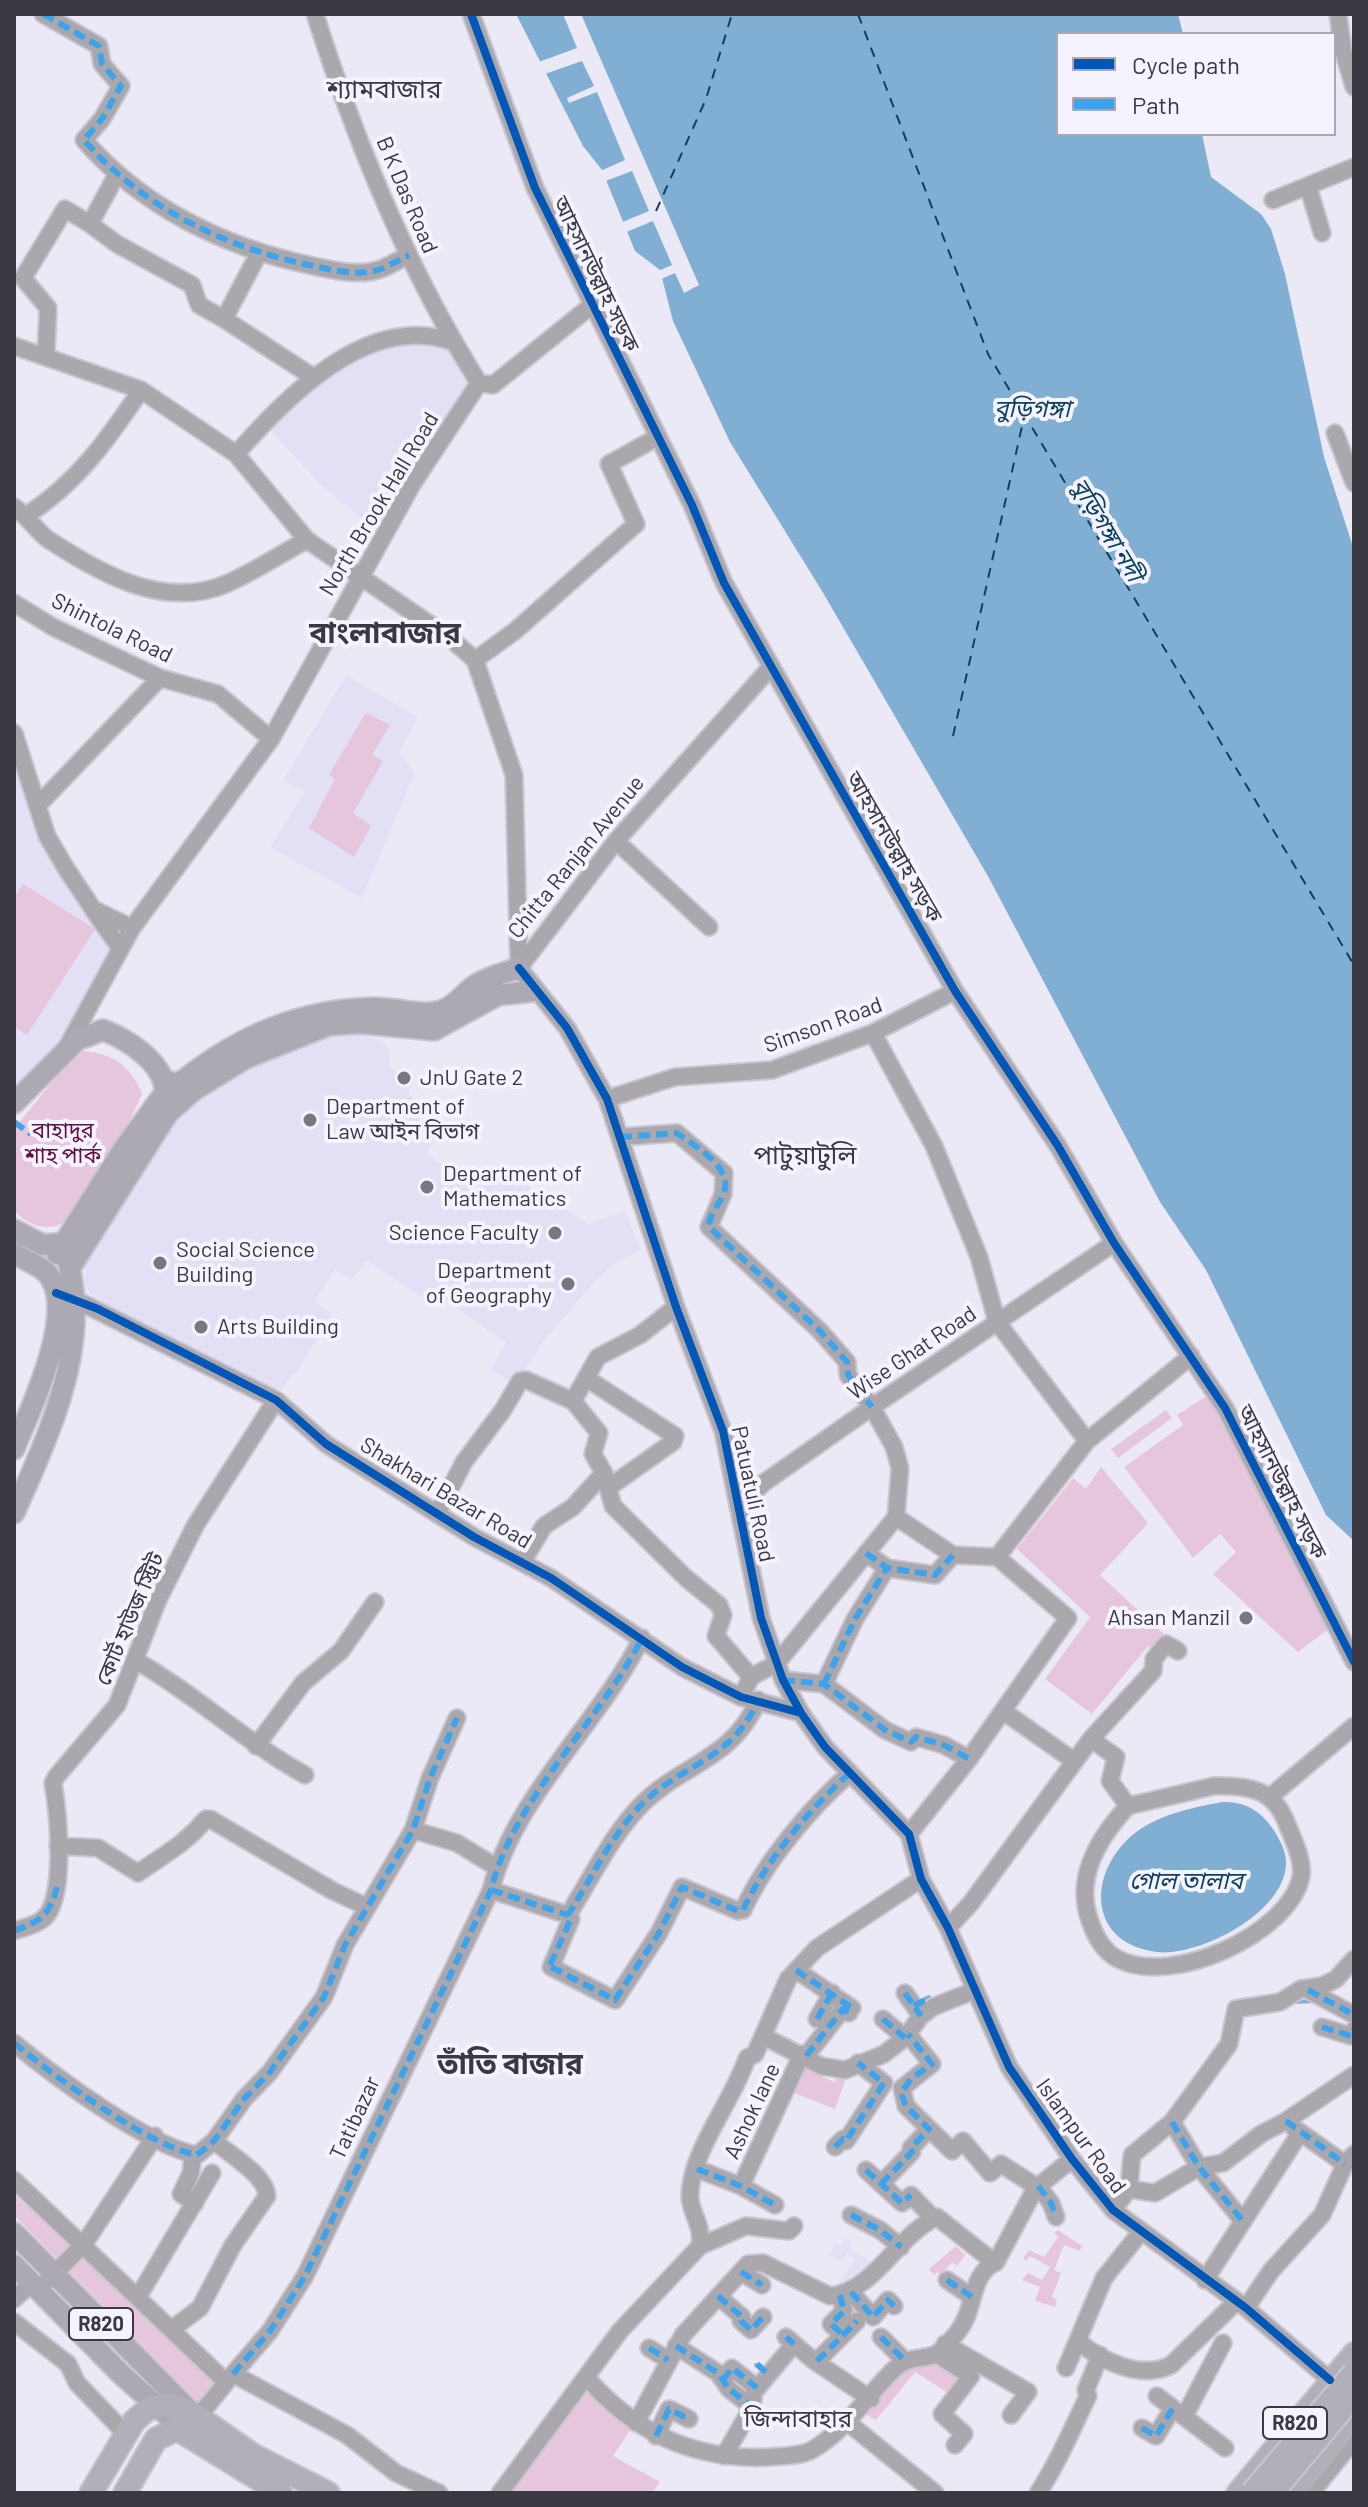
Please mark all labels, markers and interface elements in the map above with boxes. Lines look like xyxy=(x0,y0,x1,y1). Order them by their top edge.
legend xyxy=(1056,32,1336,136)
text: Cycle path xyxy=(1132,50,1240,79)
district label: শ্যামবাজার xyxy=(327,73,441,105)
text: Path xyxy=(1132,90,1180,119)
street label: B K Das Road xyxy=(371,133,443,257)
street label: আহসানউল্লাহ সড়ক xyxy=(547,192,645,356)
water label: বুড়িগঙ্গা xyxy=(994,395,1070,423)
street label: North Brook Hall Road xyxy=(314,407,444,601)
water label: বুড়িগঙ্গা নদী xyxy=(1065,473,1149,587)
street label: Shintola Road xyxy=(47,587,177,669)
district label: বাংলাবাজার xyxy=(309,615,461,651)
street label: আহসানউল্লাহ সড়ক xyxy=(840,767,948,927)
street label: Chitta Ranjan Avenue xyxy=(502,770,650,944)
street label: Simson Road xyxy=(760,991,886,1059)
place label: JnU Gate 2 xyxy=(420,1065,523,1091)
marker: JnU Gate 2 xyxy=(395,1069,413,1087)
place label: Department of Law আইন বিভাগ xyxy=(326,1094,479,1146)
marker: Department of Law আইন বিভাগ xyxy=(301,1111,319,1129)
park label: বাহাদুর শাহ পার্ক xyxy=(25,1118,101,1170)
district label: পাটুয়াটুলি xyxy=(753,1139,857,1171)
place label: Department of Mathematics xyxy=(443,1161,582,1212)
marker: Department of Mathematics xyxy=(418,1178,436,1196)
place label: Science Faculty xyxy=(389,1220,539,1246)
marker: Science Faculty xyxy=(546,1224,564,1242)
place label: Social Science Building xyxy=(176,1237,315,1288)
marker: Social Science Building xyxy=(151,1254,169,1272)
place label: Department of Geography xyxy=(426,1258,552,1310)
marker: Department of Geography xyxy=(559,1275,577,1293)
street label: Wise Ghat Road xyxy=(843,1300,981,1406)
place label: Arts Building xyxy=(217,1314,339,1340)
marker: Arts Building xyxy=(192,1318,210,1336)
street label: আহসানউল্লাহ সড়ক xyxy=(1232,1400,1332,1564)
street label: Patuatuli Road xyxy=(726,1423,780,1565)
street label: Shakhari Bazar Road xyxy=(356,1431,536,1555)
street label: কোর্ট হাউজ স্ট্রিট xyxy=(90,1549,170,1689)
place label: Ahsan Manzil xyxy=(1107,1605,1230,1631)
marker: Ahsan Manzil xyxy=(1237,1609,1255,1627)
water label: গোল তালাব xyxy=(1129,1867,1243,1895)
district label: তাঁতি বাজার xyxy=(437,2046,583,2082)
street label: Ashok lane xyxy=(718,2059,786,2163)
street label: Tatibazar xyxy=(324,2072,386,2164)
street label: Islampur Road xyxy=(1030,2073,1132,2199)
road number: R820 xyxy=(69,2308,133,2340)
district label: জিন্দাবাহার xyxy=(744,2405,852,2433)
road number: R820 xyxy=(1263,2407,1327,2439)

